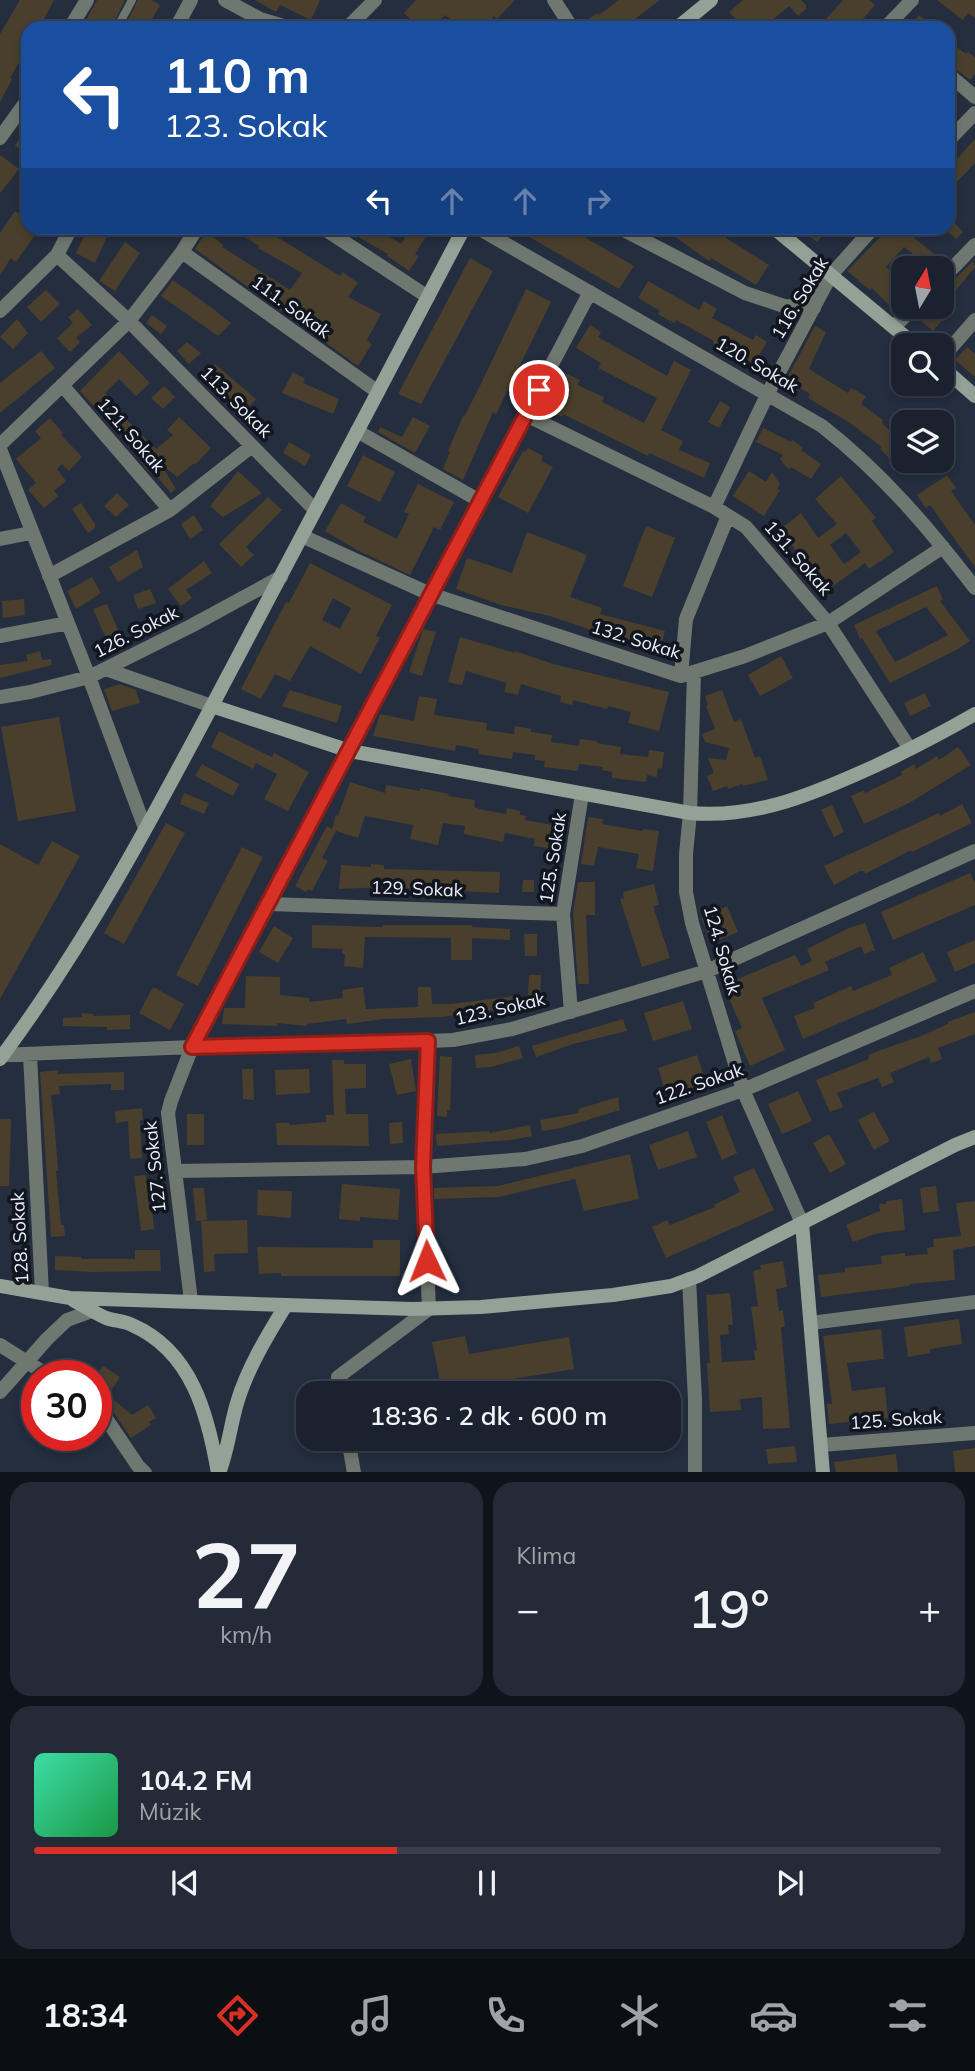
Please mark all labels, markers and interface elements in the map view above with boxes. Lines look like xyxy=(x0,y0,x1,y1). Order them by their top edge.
text: 110 m xyxy=(164,44,310,105)
icon: left xyxy=(49,49,140,140)
text: 123. Sokak xyxy=(164,105,327,145)
icon: left xyxy=(360,182,398,220)
icon: ahead xyxy=(433,182,471,220)
icon: ahead xyxy=(506,182,544,220)
icon: right xyxy=(579,182,617,220)
street label: 116. Sokak xyxy=(766,252,833,343)
north arrow xyxy=(891,256,954,318)
map controls xyxy=(891,256,954,473)
street label: 111. Sokak xyxy=(247,270,336,343)
street label: 120. Sokak xyxy=(712,332,803,398)
button: search xyxy=(891,333,954,396)
pin xyxy=(509,360,569,420)
street label: 113. Sokak xyxy=(196,361,278,443)
icon: arrive xyxy=(520,371,558,409)
street label: 121. Sokak xyxy=(93,392,171,477)
button: layers xyxy=(891,410,954,473)
street label: 131. Sokak xyxy=(760,515,838,600)
street label: 126. Sokak xyxy=(90,600,183,663)
street label: 132. Sokak xyxy=(589,615,684,664)
street label: 125. Sokak xyxy=(534,810,571,905)
street label: 129. Sokak xyxy=(371,875,464,902)
street label: 124. Sokak xyxy=(699,902,746,998)
street label: 123. Sokak xyxy=(453,987,548,1030)
street label: 122. Sokak xyxy=(652,1057,747,1109)
street label: 127. Sokak xyxy=(138,1119,171,1214)
street label: 128. Sokak xyxy=(6,1191,33,1285)
position arrow xyxy=(390,1224,464,1298)
speed limit sign: 30 xyxy=(21,1360,112,1451)
text: 18:36 · 2 dk · 600 m xyxy=(370,1399,607,1432)
street label: 125. Sokak xyxy=(849,1405,943,1434)
text: 27 xyxy=(192,1517,301,1631)
text: Klima xyxy=(517,1541,576,1570)
text: 19° xyxy=(688,1576,770,1641)
text: − xyxy=(517,1585,539,1633)
text: + xyxy=(918,1585,941,1633)
text: km/h xyxy=(220,1620,272,1649)
text: 104.2 FM xyxy=(139,1764,252,1797)
text: Müzik xyxy=(139,1797,201,1826)
icon: previous xyxy=(166,1864,204,1902)
icon: pause xyxy=(468,1864,506,1902)
icon: next xyxy=(771,1864,809,1902)
icon: directions xyxy=(213,1991,262,2040)
icon: music xyxy=(347,1991,396,2040)
icon: phone xyxy=(481,1991,530,2040)
icon: climate xyxy=(615,1991,664,2040)
icon: car xyxy=(749,1991,798,2040)
icon: filters xyxy=(883,1991,932,2040)
text: 18:34 xyxy=(43,1995,127,2035)

